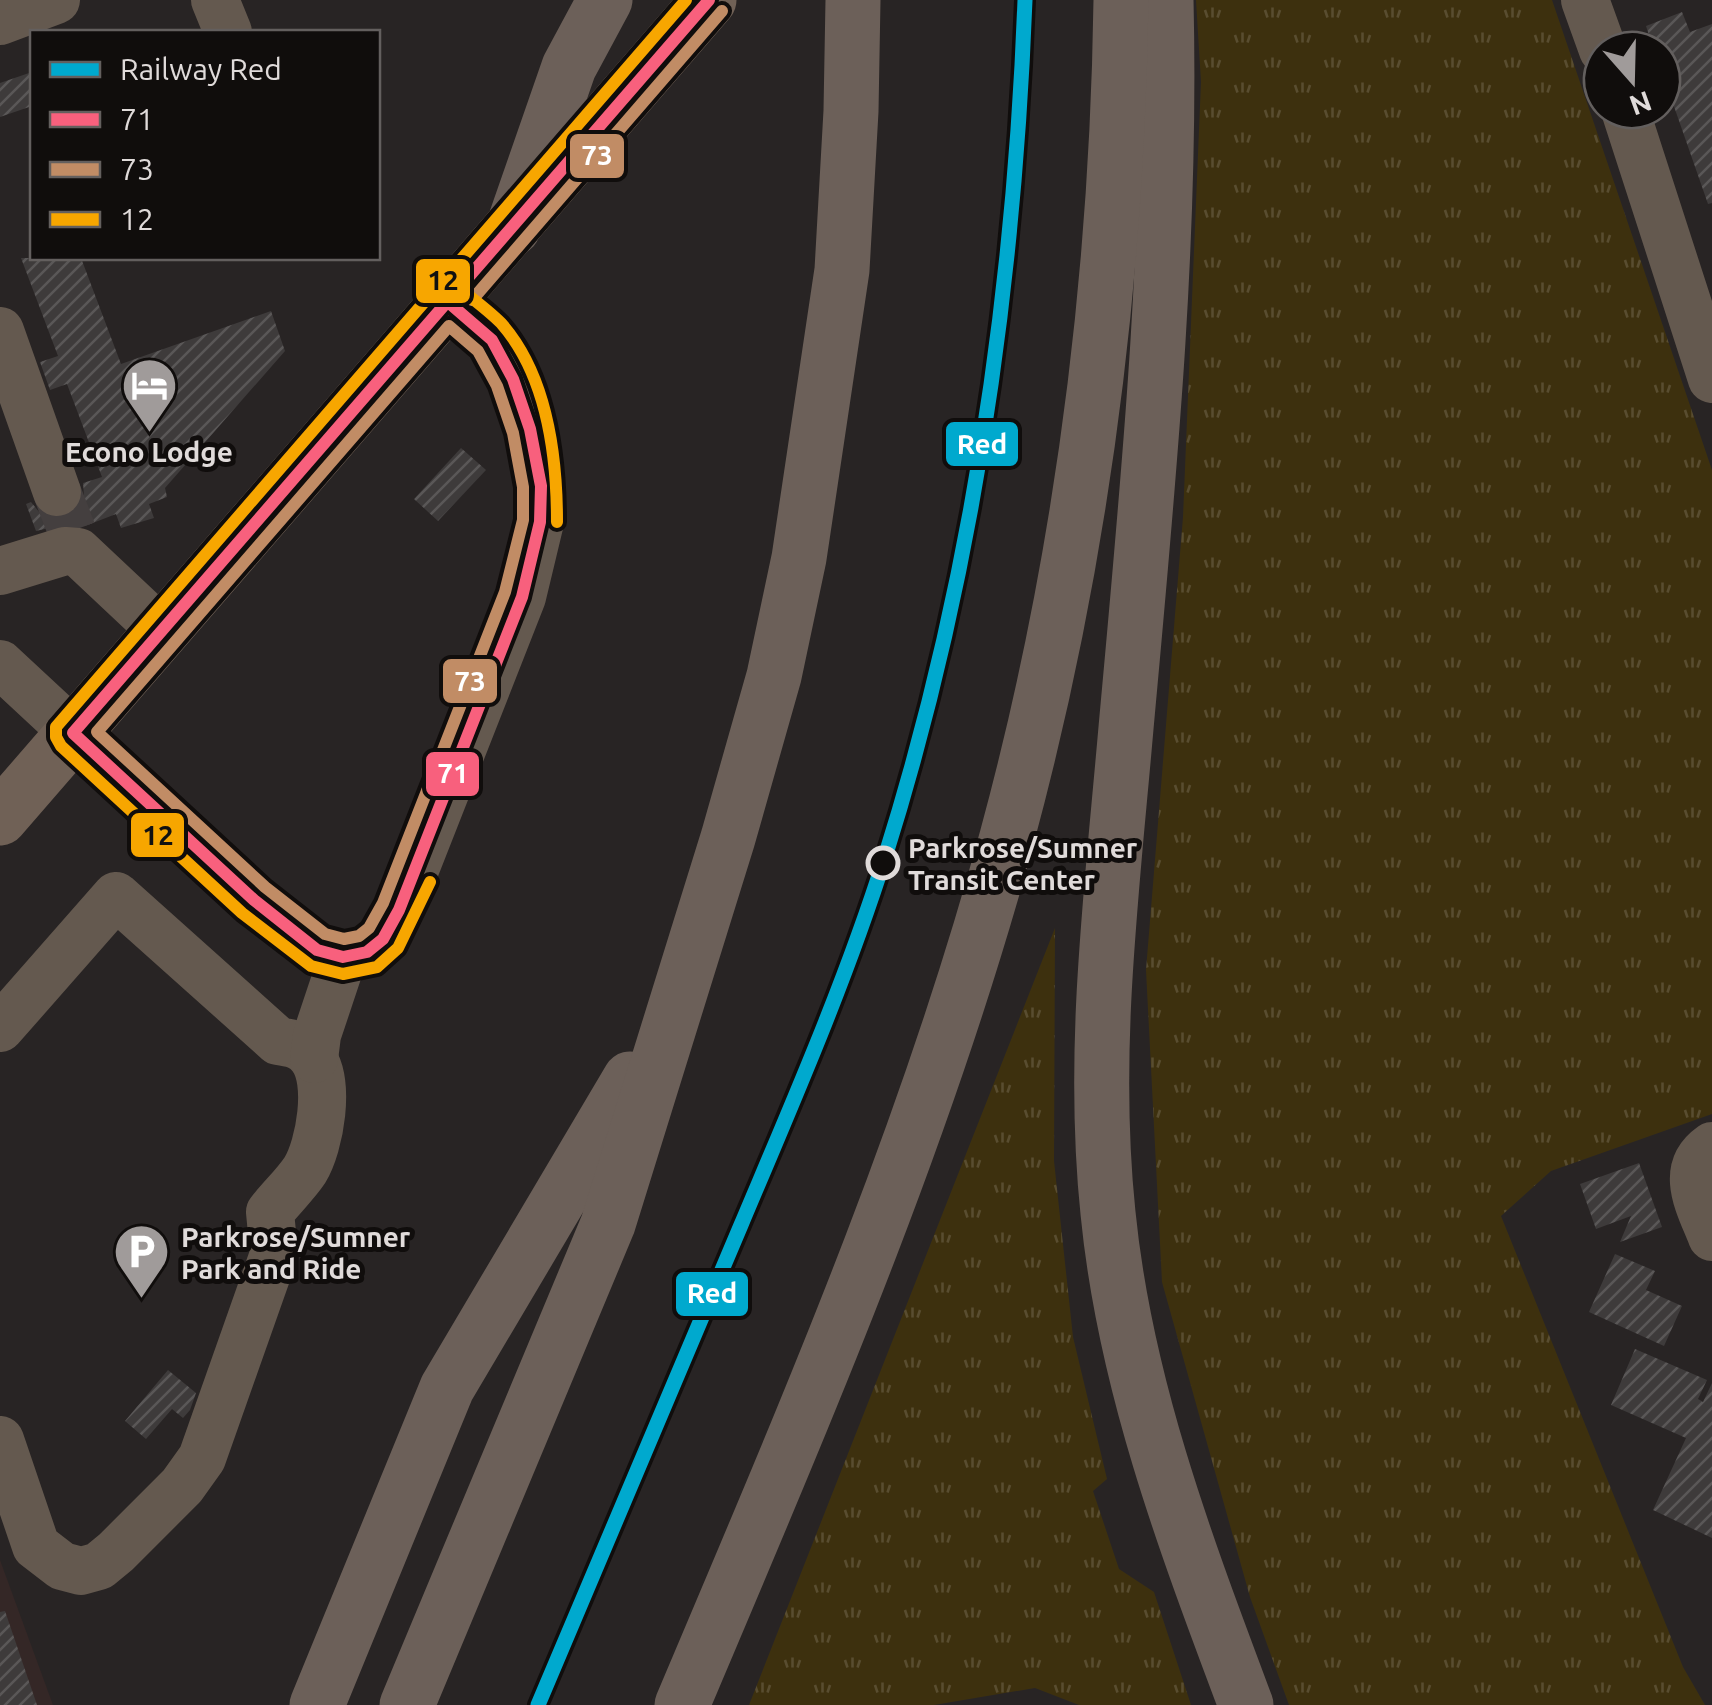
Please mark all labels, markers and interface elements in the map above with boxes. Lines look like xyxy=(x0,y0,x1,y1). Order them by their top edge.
legend xyxy=(30,30,380,260)
north arrow xyxy=(1582,30,1682,130)
text: Railway Red xyxy=(120,52,282,86)
text: N xyxy=(1626,86,1656,122)
text: 71 xyxy=(120,102,154,136)
line badge: 73 xyxy=(568,132,626,180)
text: 73 xyxy=(581,139,613,170)
text: 73 xyxy=(120,152,154,186)
text: 12 xyxy=(120,202,154,236)
line badge: 12 xyxy=(414,257,472,305)
text: 12 xyxy=(427,264,459,295)
hotel icon: Econo Lodge xyxy=(119,355,179,434)
line badge: Red xyxy=(944,420,1020,468)
text: Red xyxy=(957,428,1007,459)
place label: Econo Lodge xyxy=(65,436,233,467)
line badge: 73 xyxy=(441,657,499,705)
text: 73 xyxy=(454,665,486,696)
line badge: 71 xyxy=(424,750,481,798)
text: 71 xyxy=(437,757,469,788)
line badge: 12 xyxy=(129,811,186,859)
text: 12 xyxy=(142,819,174,850)
place label: Parkrose/Sumner Transit Center xyxy=(908,832,1138,895)
marker: Parkrose/Sumner Transit Center xyxy=(867,847,899,879)
place label: Parkrose/Sumner Park and Ride xyxy=(181,1221,411,1284)
parking icon: Parkrose/Sumner Park and Ride xyxy=(112,1222,172,1301)
line badge: Red xyxy=(674,1270,750,1318)
text: Red xyxy=(687,1277,737,1308)

